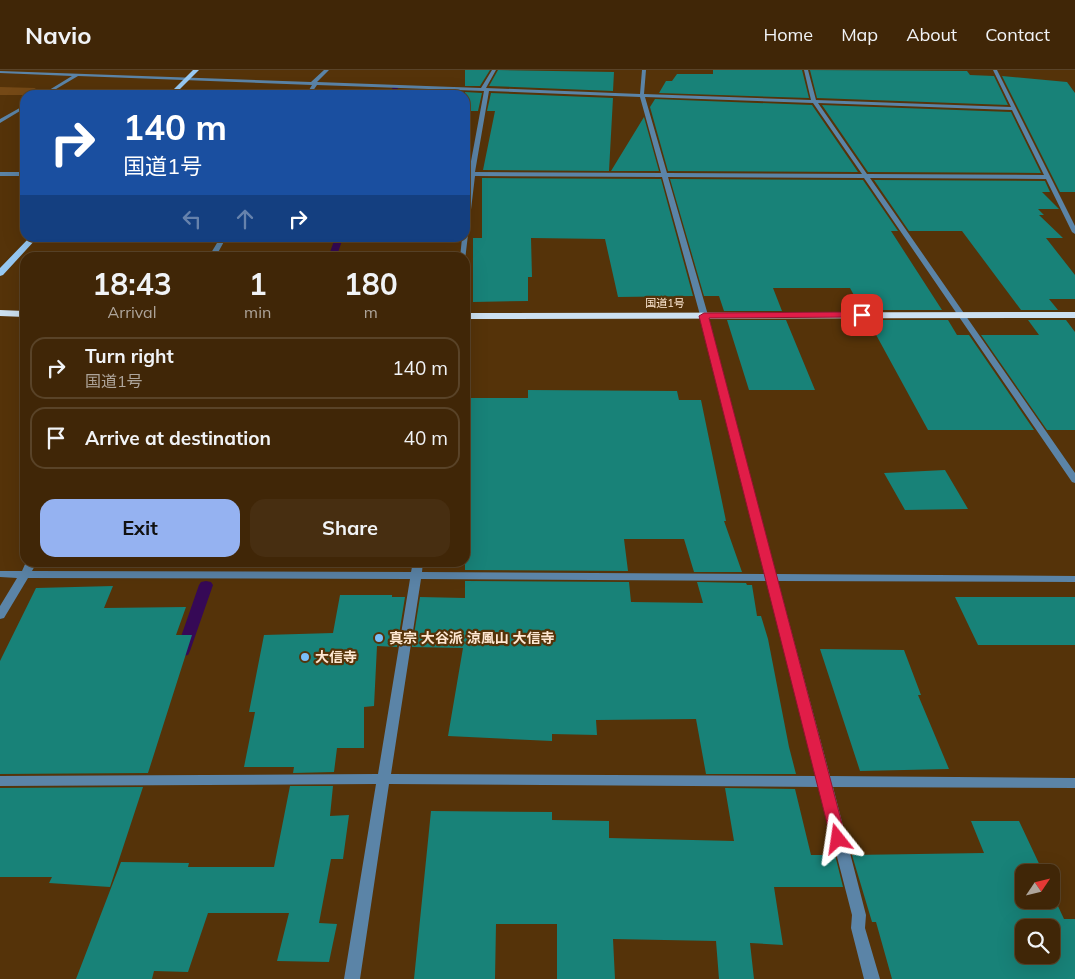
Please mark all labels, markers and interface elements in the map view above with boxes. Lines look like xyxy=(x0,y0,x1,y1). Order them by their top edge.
text: Navio xyxy=(25,20,91,50)
text: Home xyxy=(763,23,813,46)
text: Map xyxy=(841,23,878,46)
text: About xyxy=(906,23,957,46)
text: Contact xyxy=(985,23,1050,46)
text: 140 m xyxy=(123,105,227,149)
icon: right xyxy=(40,110,105,175)
text: 国道1号 xyxy=(123,152,202,180)
icon: left xyxy=(178,205,206,233)
icon: ahead xyxy=(231,205,259,233)
icon: right xyxy=(284,205,312,233)
text: 18:43 xyxy=(92,265,172,303)
text: 1 xyxy=(249,265,267,303)
text: 180 xyxy=(344,265,398,303)
pin xyxy=(841,294,883,336)
street label: 国道1号 xyxy=(645,296,685,310)
icon: arrive xyxy=(848,301,876,329)
text: Arrival xyxy=(108,302,157,322)
text: min xyxy=(244,302,271,322)
text: m xyxy=(364,302,378,322)
text: Turn right xyxy=(85,344,174,368)
icon: right xyxy=(42,354,70,382)
text: 140 m xyxy=(392,356,448,380)
text: 国道1号 xyxy=(85,371,143,391)
icon: arrive xyxy=(42,424,70,452)
text: Arrive at destination xyxy=(85,426,271,450)
text: 40 m xyxy=(404,426,448,450)
button: Exit xyxy=(40,499,240,557)
button: Share xyxy=(250,499,450,557)
place label: 真宗 大谷派 涼風山 大信寺 xyxy=(389,629,555,647)
marker: 真宗 大谷派 涼風山 大信寺 xyxy=(373,632,385,644)
place label: 大信寺 xyxy=(315,648,357,666)
marker: 大信寺 xyxy=(299,651,311,663)
position arrow xyxy=(811,812,863,864)
north arrow xyxy=(1015,864,1060,909)
map controls xyxy=(1015,864,1060,964)
button: search xyxy=(1015,919,1060,964)

